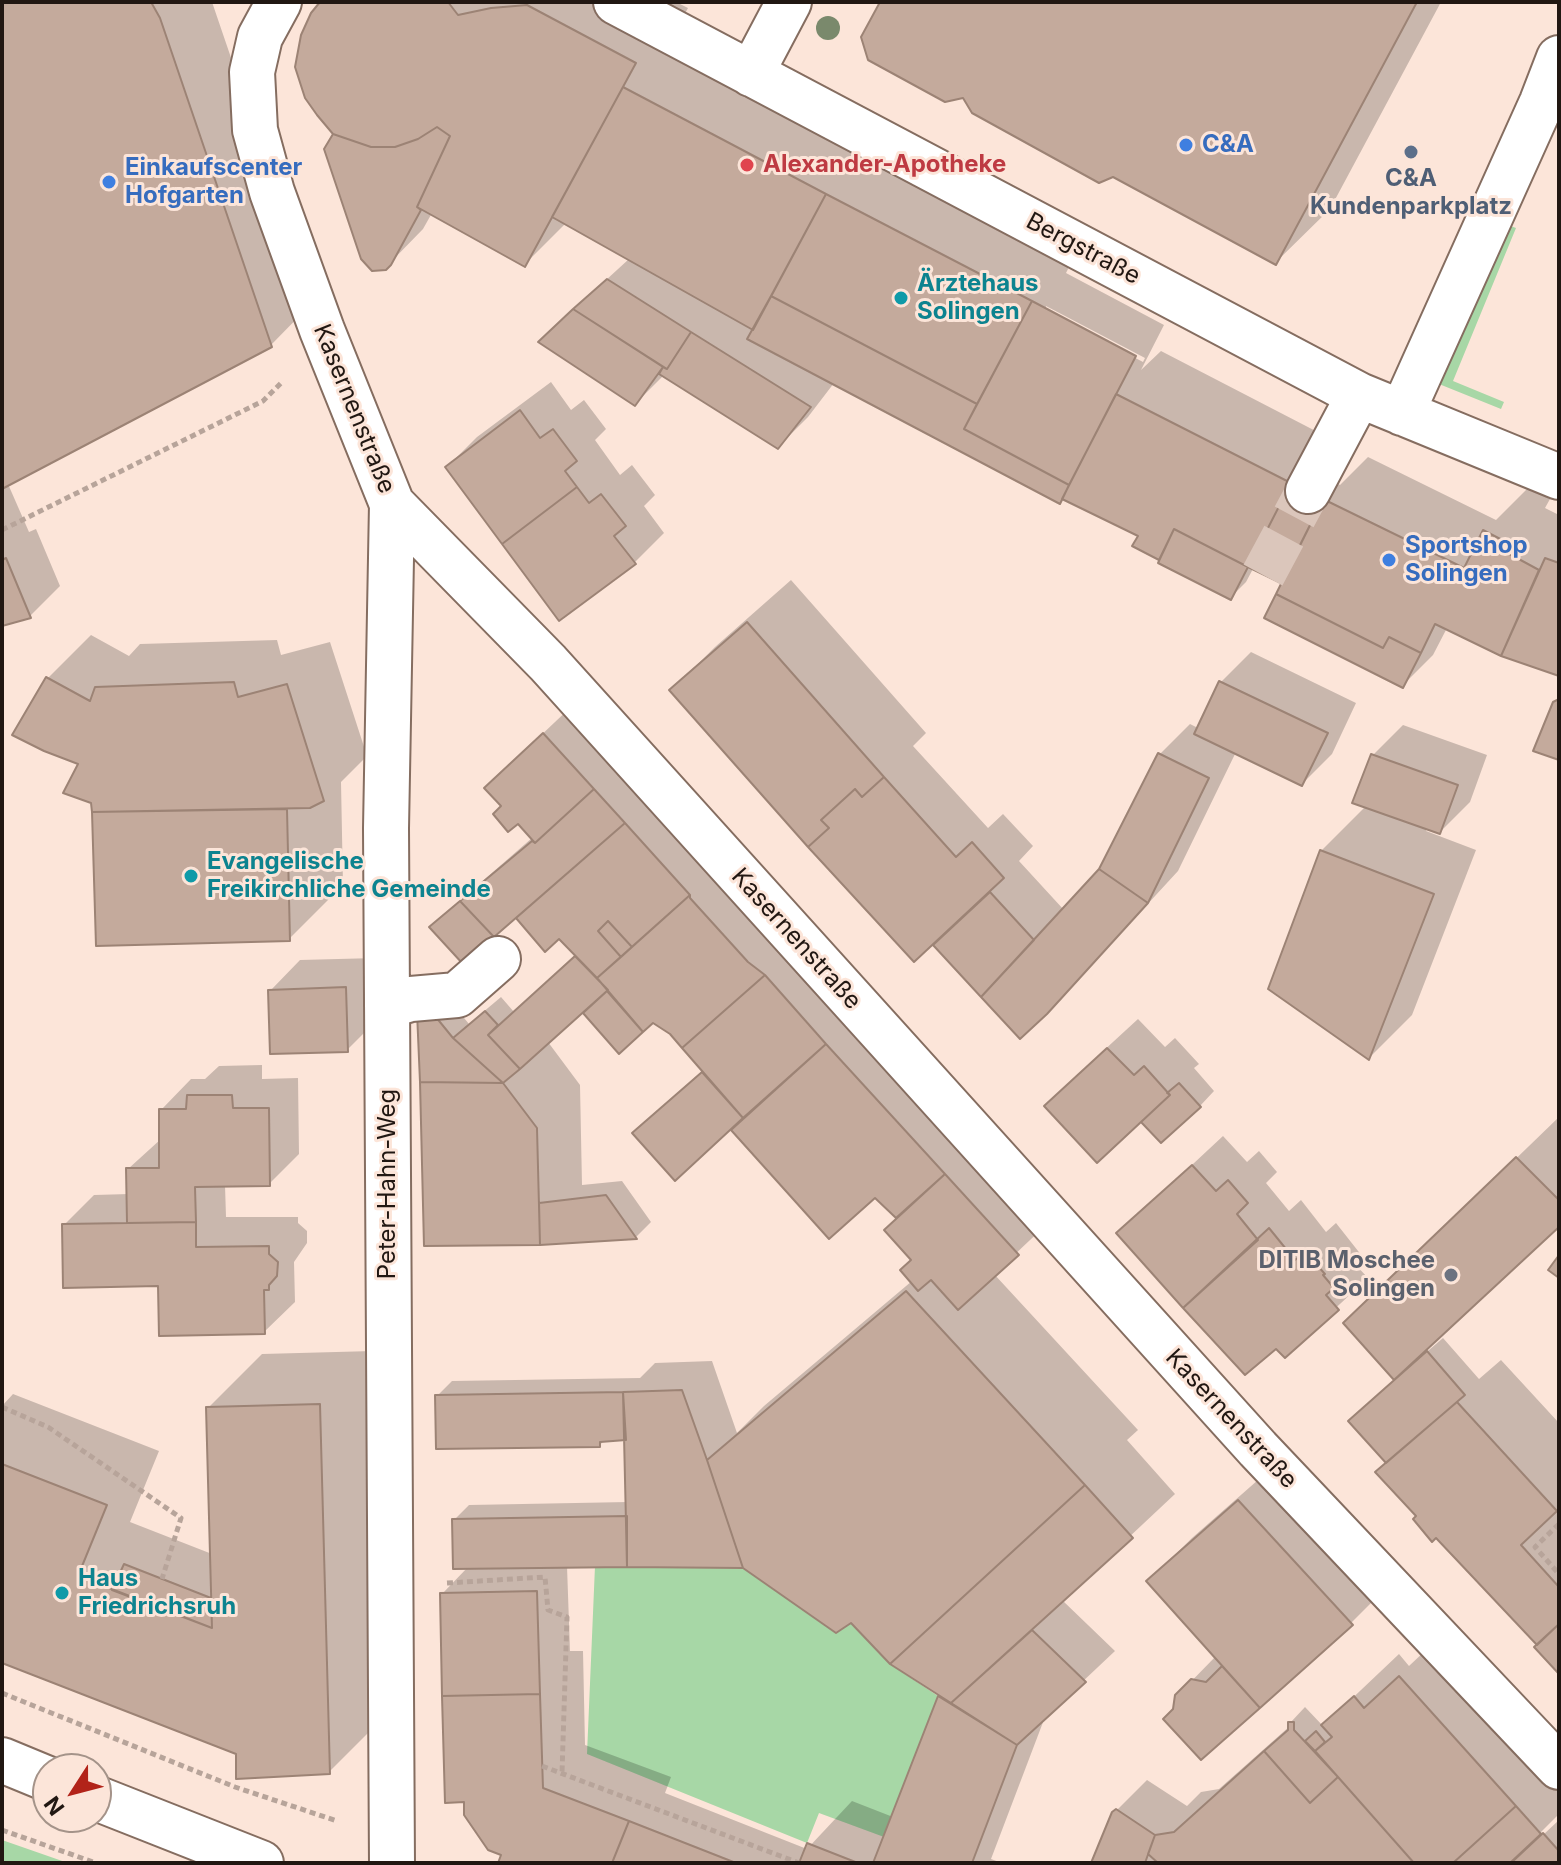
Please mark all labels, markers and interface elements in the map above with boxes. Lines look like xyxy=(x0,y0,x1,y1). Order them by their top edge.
place label: C&A xyxy=(1202,131,1254,159)
marker: C&A xyxy=(1177,136,1195,154)
marker: C&A Kundenparkplatz xyxy=(1402,143,1420,161)
place label: Alexander-Apotheke xyxy=(763,151,1006,179)
place label: Einkaufscenter Hofgarten xyxy=(125,154,302,210)
marker: Alexander-Apotheke xyxy=(738,156,756,174)
place label: C&A Kundenparkplatz xyxy=(1310,165,1512,221)
marker: Einkaufscenter Hofgarten xyxy=(100,173,118,191)
street label: Bergstraße xyxy=(1021,207,1145,291)
place label: Ärztehaus Solingen xyxy=(917,270,1039,326)
marker: Ärztehaus Solingen xyxy=(892,289,910,307)
street label: Kasernenstraße xyxy=(307,320,401,498)
place label: Sportshop Solingen xyxy=(1405,532,1528,588)
marker: Sportshop Solingen xyxy=(1380,551,1398,569)
place label: Evangelische Freikirchliche Gemeinde xyxy=(207,848,491,904)
street label: Kasernenstraße xyxy=(725,863,867,1015)
marker: Evangelische Freikirchliche Gemeinde xyxy=(182,867,200,885)
street label: Peter-Hahn-Weg xyxy=(374,1089,402,1279)
place label: DITIB Moschee Solingen xyxy=(1258,1247,1435,1303)
marker: DITIB Moschee Solingen xyxy=(1442,1266,1460,1284)
street label: Kasernenstraße xyxy=(1159,1343,1303,1495)
place label: Haus Friedrichsruh xyxy=(78,1565,236,1621)
marker: Haus Friedrichsruh xyxy=(53,1584,71,1602)
north arrow xyxy=(32,1753,112,1833)
text: N xyxy=(39,1792,70,1820)

